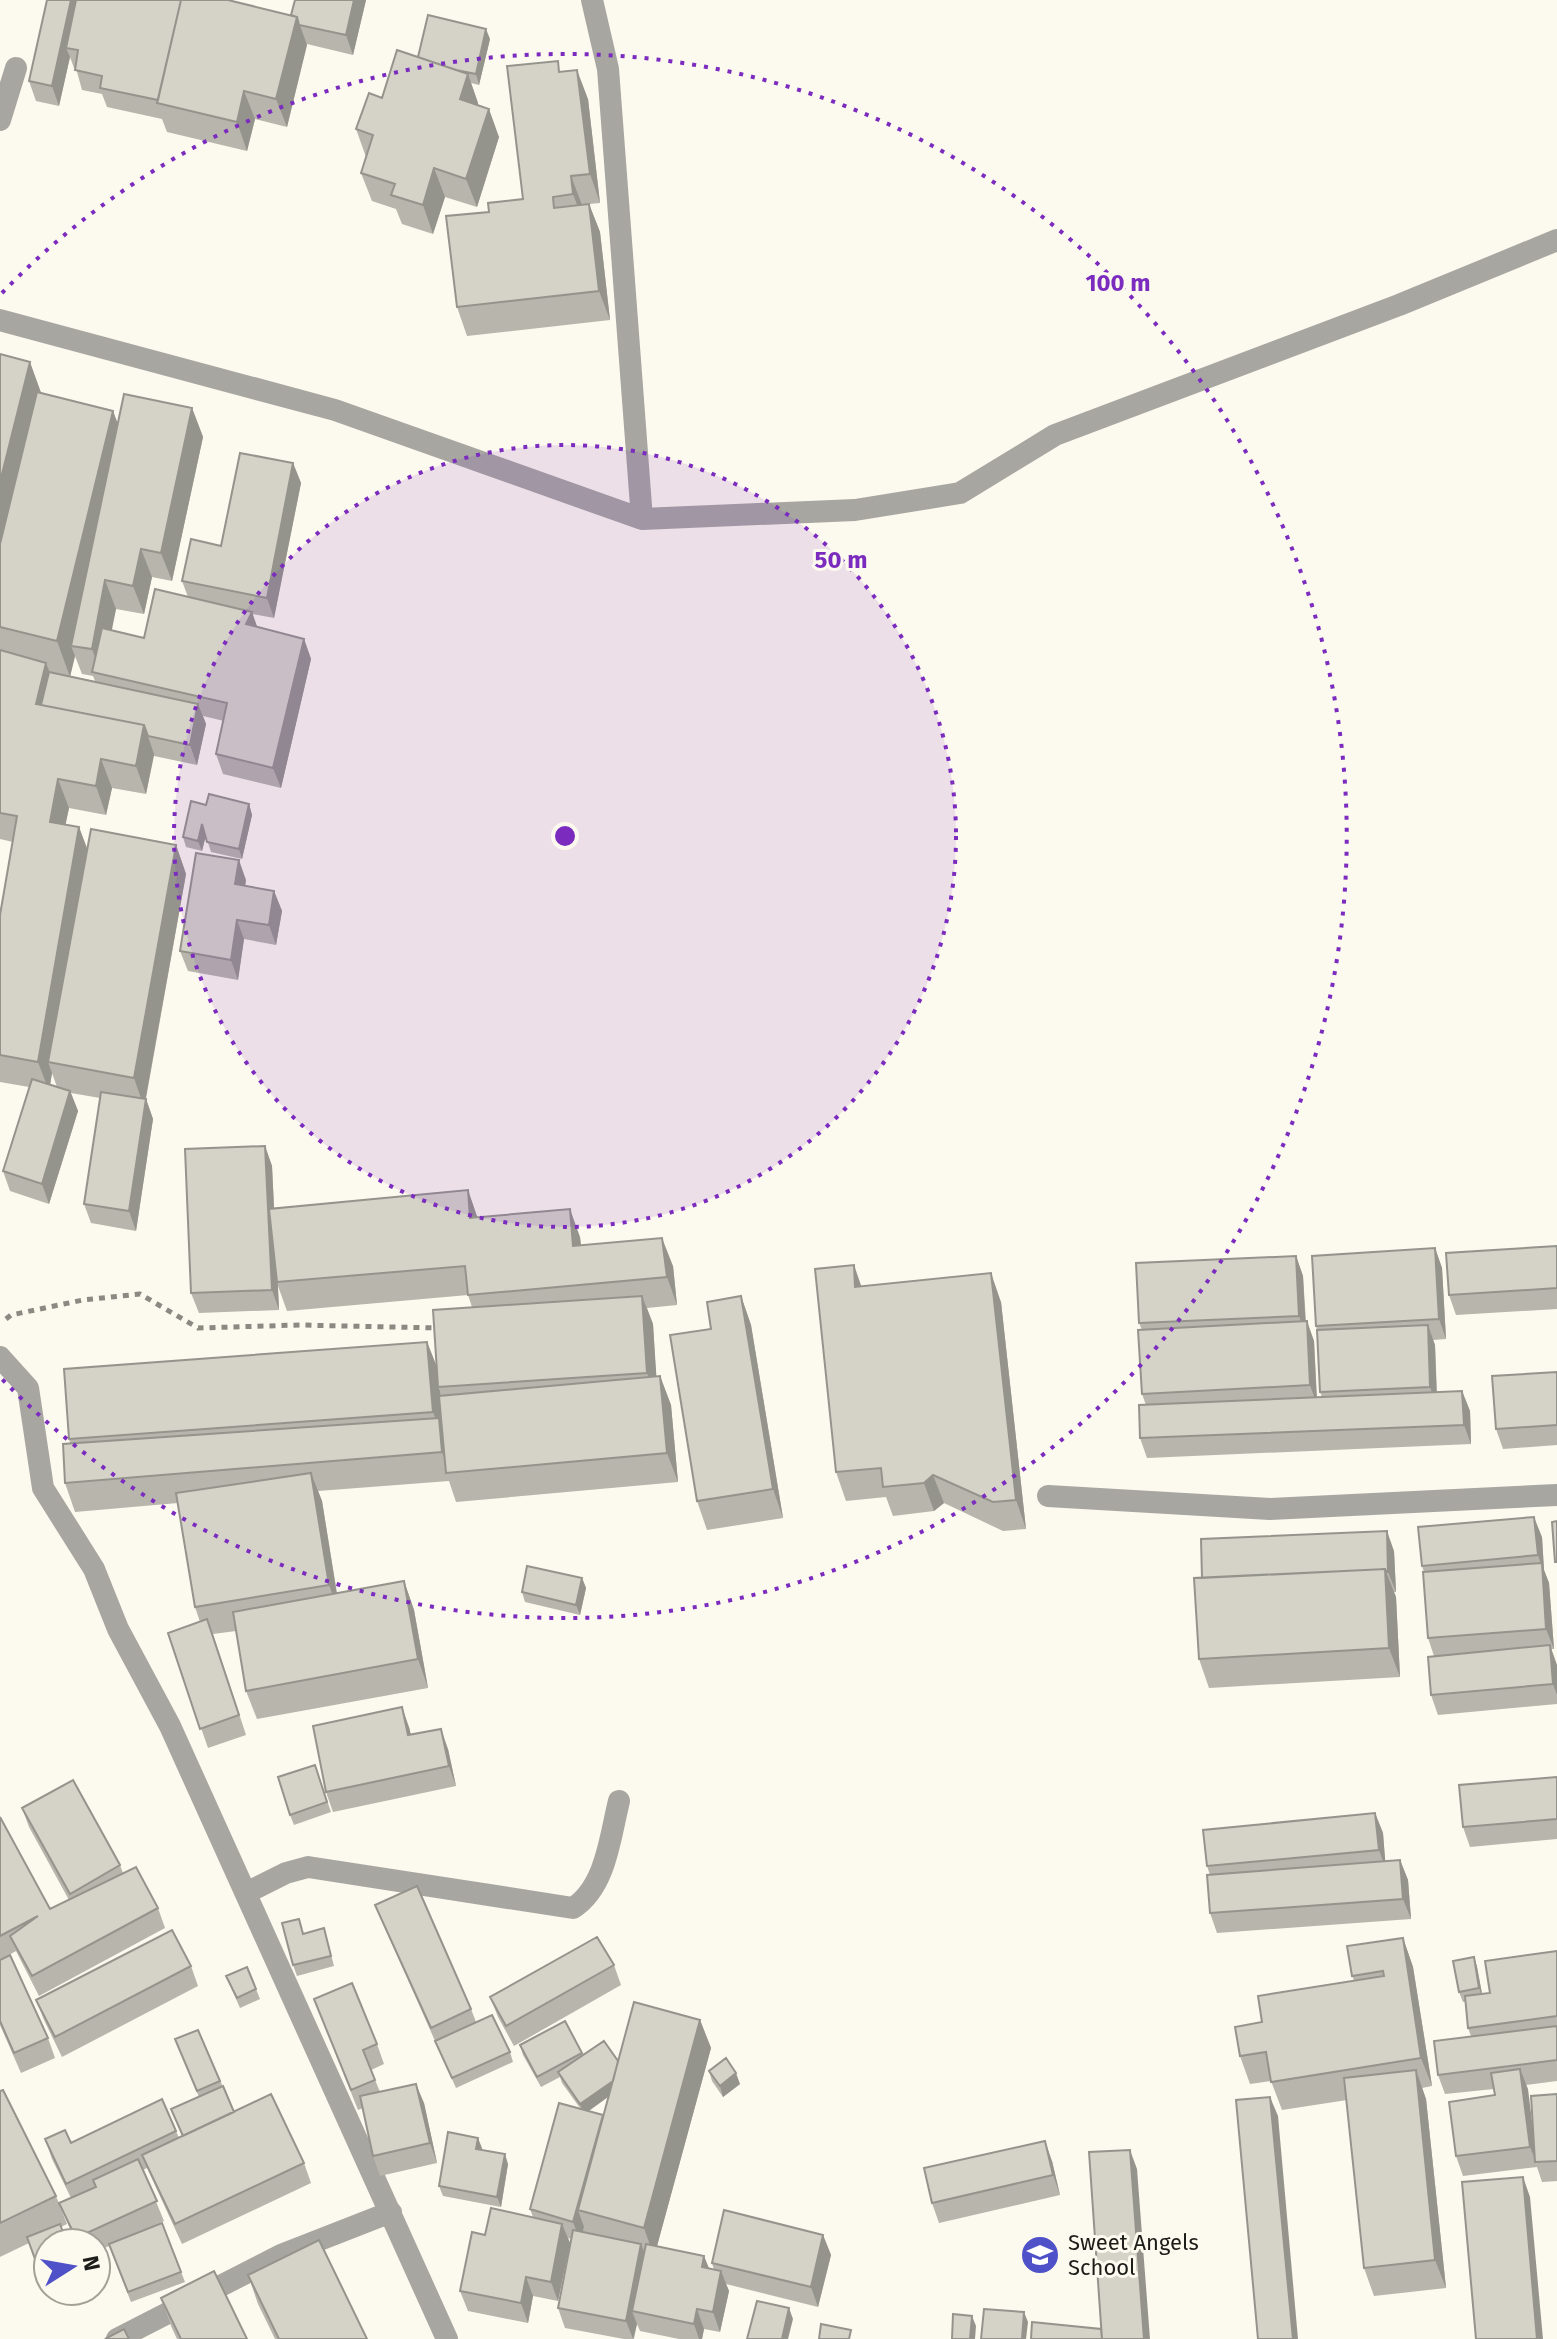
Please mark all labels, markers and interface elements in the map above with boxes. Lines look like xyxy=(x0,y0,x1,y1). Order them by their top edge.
text: 100 m xyxy=(1085,269,1151,297)
text: 50 m xyxy=(815,546,867,574)
centre of rings xyxy=(551,822,579,850)
north arrow xyxy=(32,2227,112,2307)
place label: Sweet Angels School xyxy=(1068,2229,1199,2281)
school or university icon: Sweet Angels School xyxy=(1019,2234,1061,2276)
text: N xyxy=(76,2254,106,2273)

